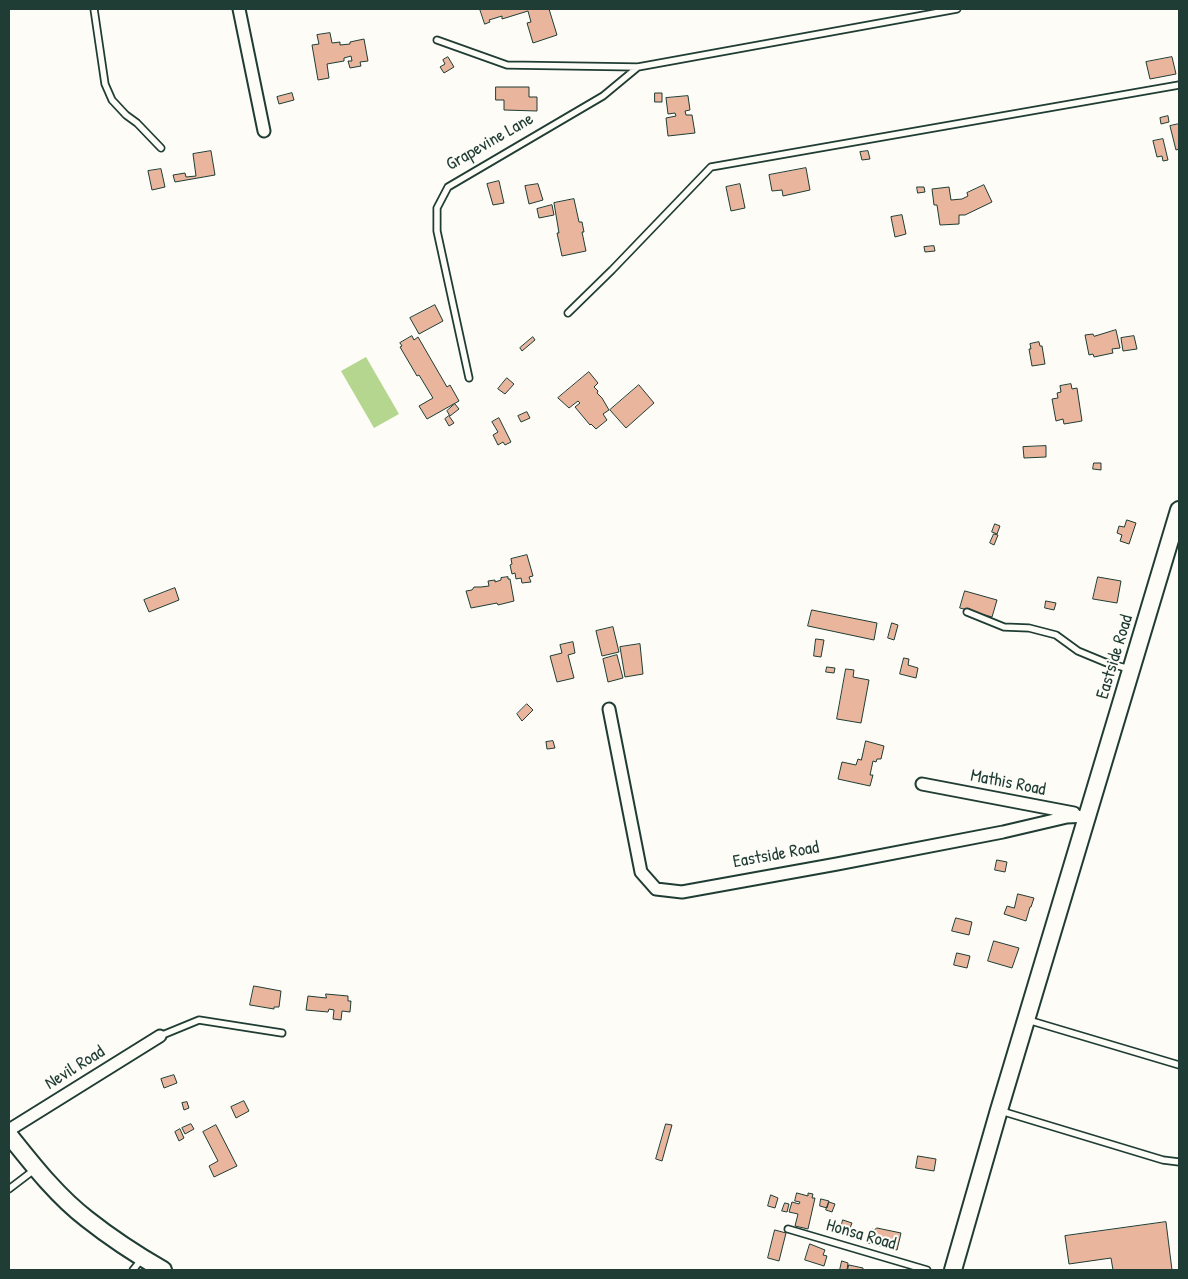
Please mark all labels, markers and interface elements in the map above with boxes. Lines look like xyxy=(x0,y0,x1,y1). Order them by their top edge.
street label: Grapevine Lane xyxy=(443,108,537,176)
street label: Eastside Road xyxy=(1092,612,1138,702)
street label: Mathis Road xyxy=(969,765,1047,801)
street label: Eastside Road xyxy=(731,837,821,873)
street label: Nevil Road xyxy=(41,1041,109,1095)
street label: Honsa Road xyxy=(824,1215,898,1255)

